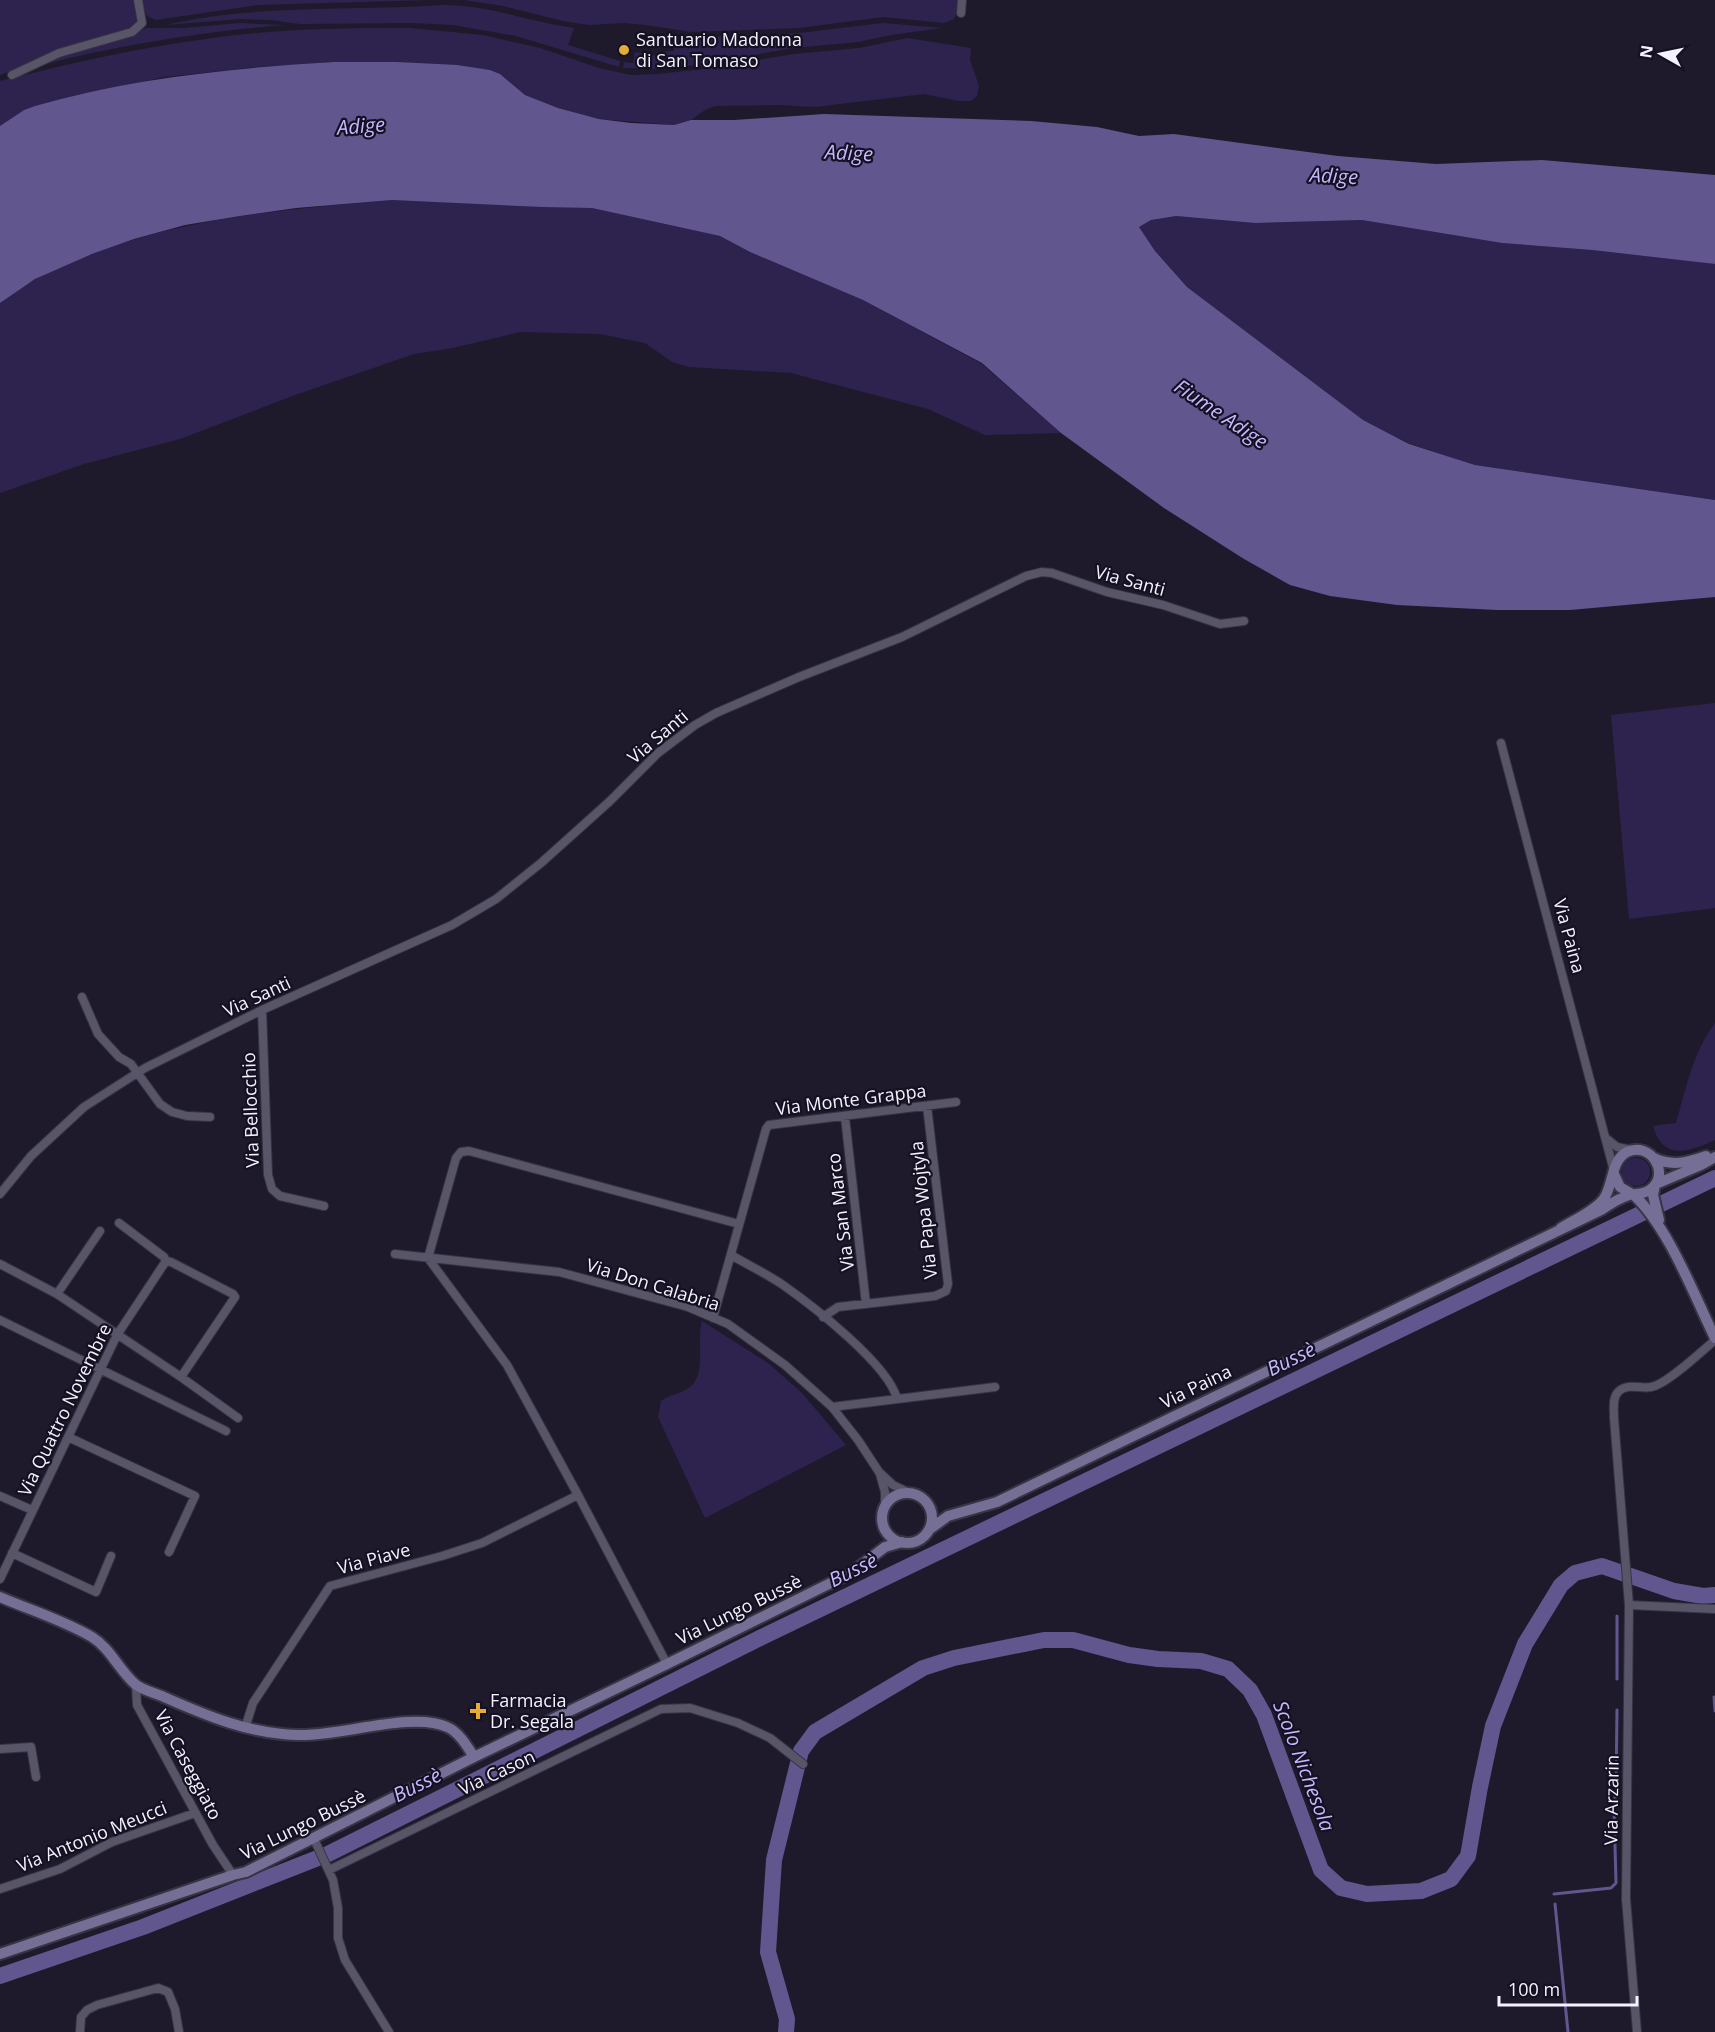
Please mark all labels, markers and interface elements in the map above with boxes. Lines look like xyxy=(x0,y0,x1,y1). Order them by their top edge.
north arrow xyxy=(1631,24,1691,84)
place label: Santuario Madonna di San Tomaso xyxy=(636,27,802,72)
marker: Santuario Madonna di San Tomaso xyxy=(617,43,631,57)
text: N xyxy=(1634,44,1658,60)
water label: Adige xyxy=(334,110,386,141)
water label: Adige xyxy=(822,138,874,167)
water label: Adige xyxy=(1307,161,1359,190)
water label: Fiume Adige xyxy=(1169,373,1273,455)
street label: Via Santi xyxy=(1092,559,1168,601)
street label: Via Santi xyxy=(622,704,693,769)
street label: Via Paina xyxy=(1548,896,1591,976)
street label: Via Santi xyxy=(219,970,294,1022)
street label: Via Bellocchio xyxy=(236,1052,264,1168)
street label: Via Monte Grappa xyxy=(774,1078,928,1120)
street label: Via Papa Wojtyla xyxy=(904,1140,942,1280)
street label: Via San Marco xyxy=(821,1152,859,1272)
street label: Via Don Calabria xyxy=(584,1252,723,1316)
street label: Via Quattro Novembre xyxy=(12,1319,116,1500)
water label: Bussè xyxy=(1262,1335,1320,1382)
street label: Via Paina xyxy=(1156,1359,1235,1414)
street label: Via Piave xyxy=(335,1537,413,1579)
water label: Bussè xyxy=(824,1546,882,1593)
street label: Via Lungo Bussè xyxy=(672,1568,805,1650)
place label: Farmacia Dr. Segala xyxy=(490,1688,574,1733)
water label: Scolo Nichesola xyxy=(1267,1697,1342,1835)
marker: Farmacia Dr. Segala xyxy=(471,1704,485,1718)
street label: Via Caseggiato xyxy=(150,1705,228,1824)
street label: Via Cason xyxy=(454,1744,539,1800)
street label: Via Arzarin xyxy=(1598,1755,1624,1845)
water label: Bussè xyxy=(388,1761,446,1808)
street label: Via Lungo Bussè xyxy=(236,1783,369,1865)
street label: Via Antonio Meucci xyxy=(13,1795,170,1877)
scale bar xyxy=(1499,1969,1637,2007)
text: 100 m xyxy=(1508,1977,1560,2001)

